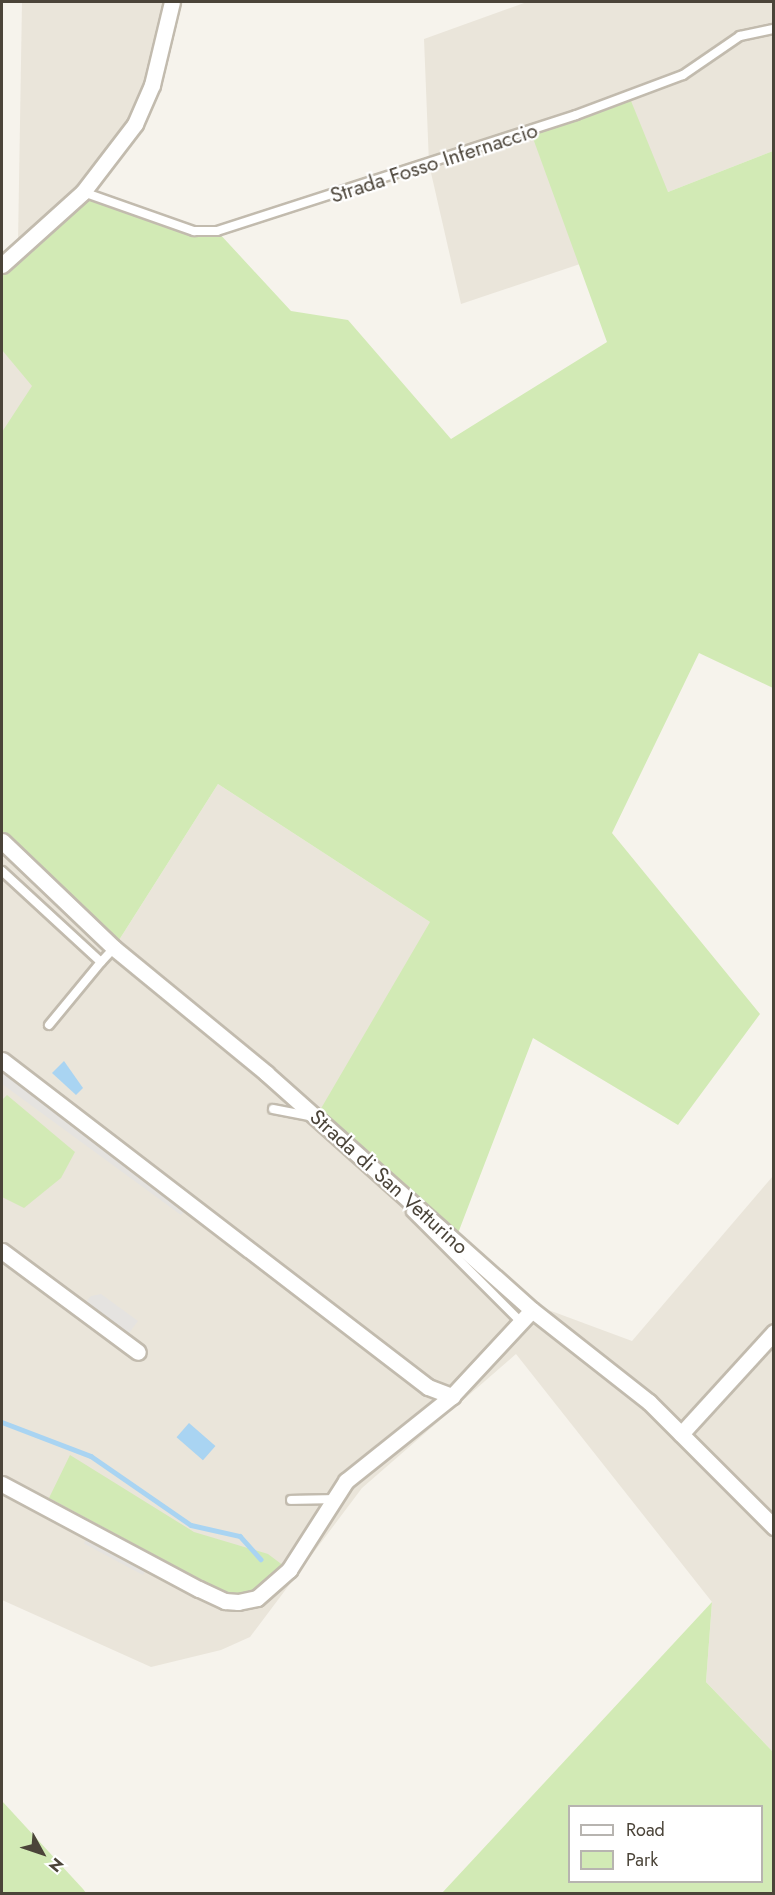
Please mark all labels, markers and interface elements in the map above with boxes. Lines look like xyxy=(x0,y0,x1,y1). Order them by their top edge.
street label: Strada Fosso Infernaccio xyxy=(327,118,541,208)
street label: Strada di San Vetturino xyxy=(305,1104,473,1260)
legend xyxy=(568,1805,763,1883)
text: Road xyxy=(626,1817,665,1843)
north arrow xyxy=(12,1823,72,1883)
text: Park xyxy=(626,1847,658,1873)
text: N xyxy=(43,1853,69,1877)

